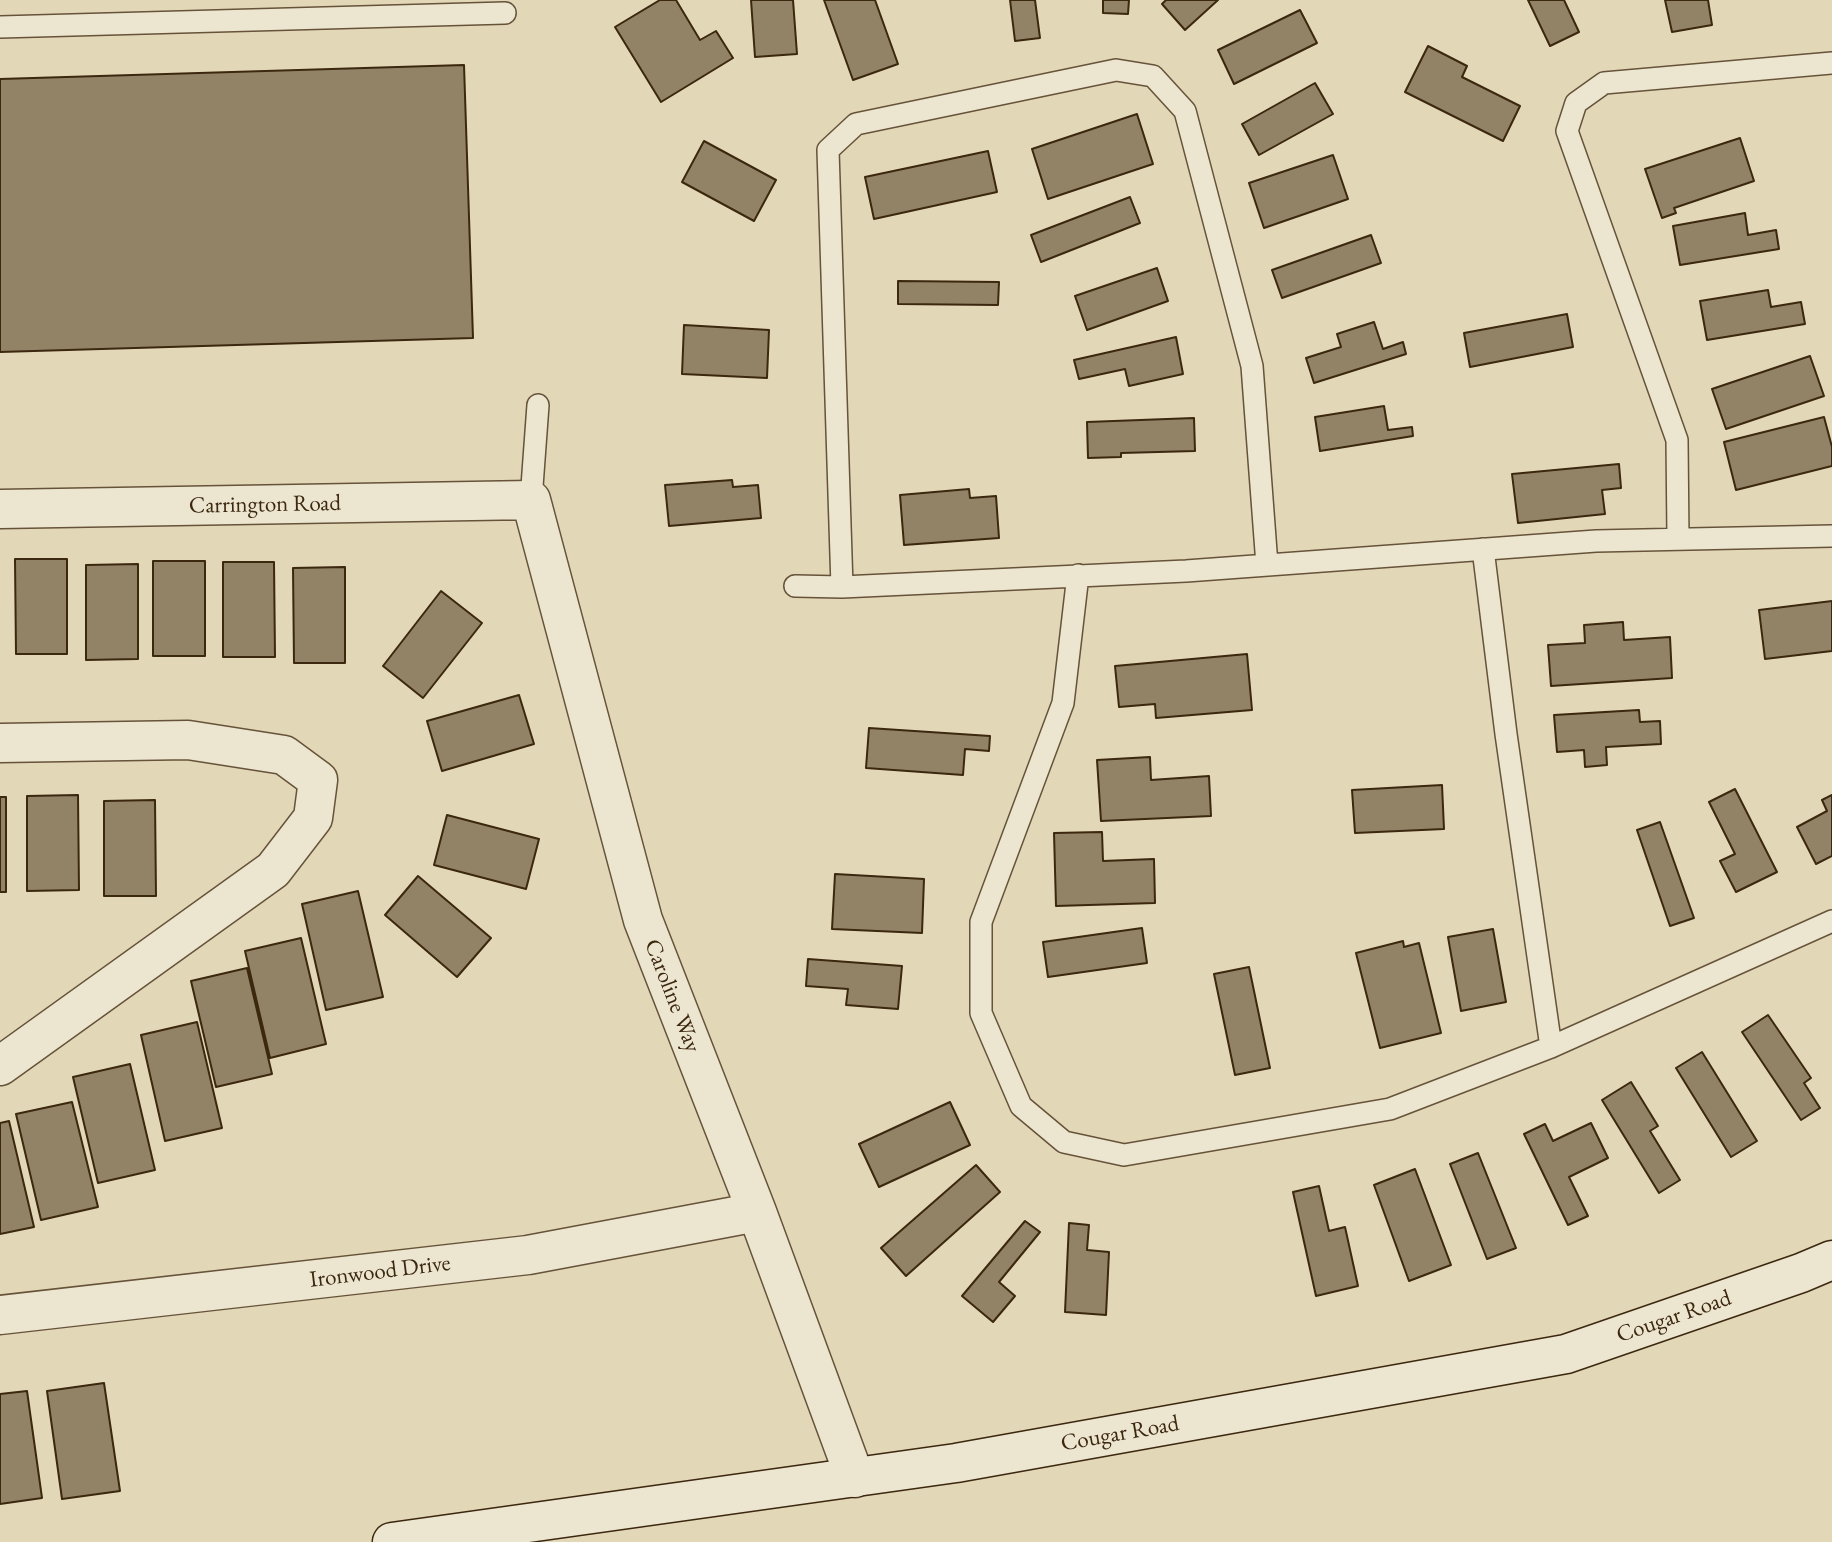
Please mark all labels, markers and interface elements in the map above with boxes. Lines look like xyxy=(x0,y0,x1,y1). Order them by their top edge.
street label: Carrington Road xyxy=(189,490,341,520)
street label: Caroline Way xyxy=(638,936,706,1056)
street label: Ironwood Drive xyxy=(308,1250,452,1294)
street label: Cougar Road xyxy=(1613,1285,1735,1349)
street label: Cougar Road xyxy=(1059,1410,1181,1458)

